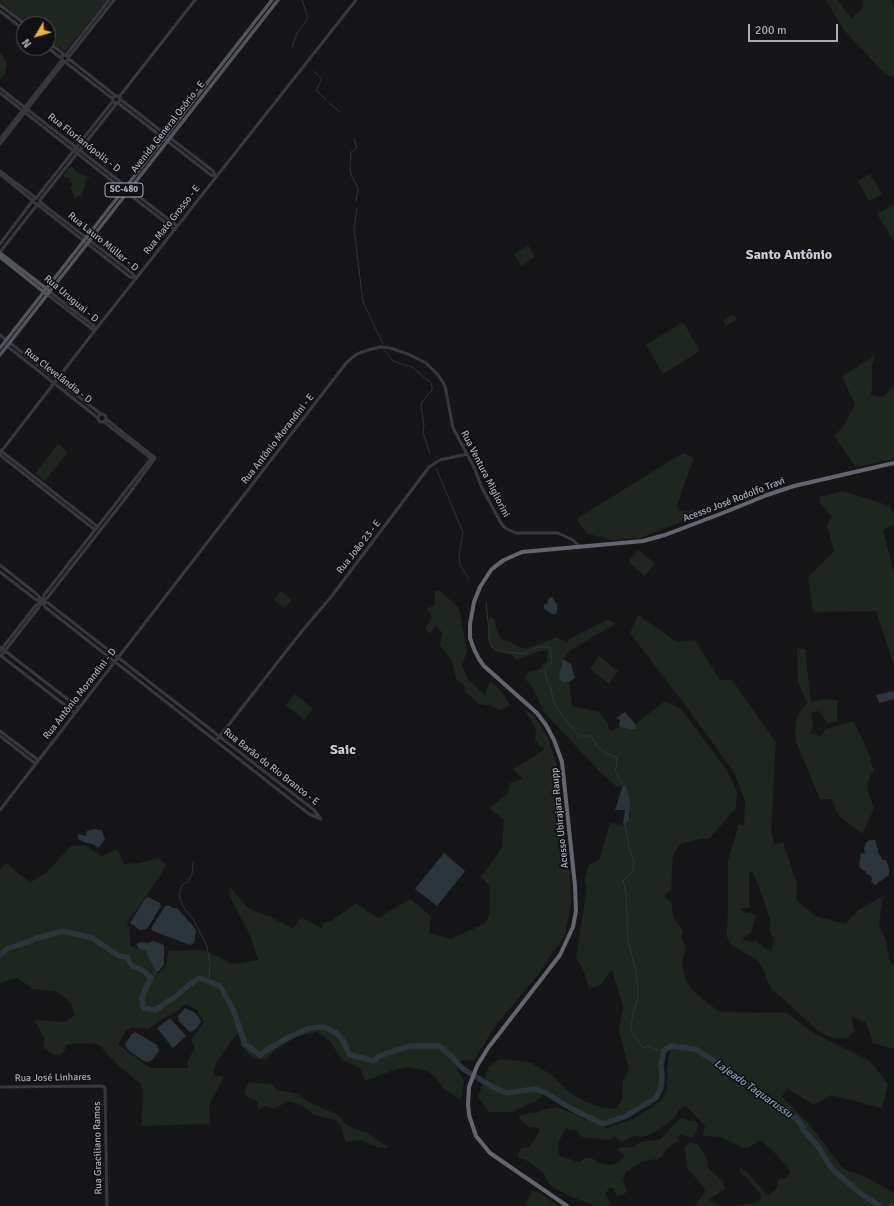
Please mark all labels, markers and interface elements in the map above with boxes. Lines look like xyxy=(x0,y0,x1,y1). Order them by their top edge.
north arrow xyxy=(16,16,56,56)
scale bar xyxy=(750,16,840,42)
text: 200 m xyxy=(755,23,787,38)
text: N xyxy=(19,36,34,50)
street label: Avenida General Osório - E xyxy=(128,79,208,175)
street label: Rua Florianópolis - D xyxy=(45,111,123,175)
road number: SC-480 xyxy=(105,183,143,197)
street label: Rua Mato Grosso - E xyxy=(141,183,203,257)
street label: Rua Lauro Müller - D xyxy=(65,210,141,274)
district label: Santo Antônio xyxy=(746,247,832,263)
street label: Rua Uruguai - D xyxy=(41,273,101,325)
street label: Rua Clevelândia - D xyxy=(22,346,94,406)
street label: Rua Antônio Morandini - E xyxy=(239,391,317,487)
street label: Rua Ventura Migliorini xyxy=(458,429,512,519)
street label: Acesso José Rodolfo Travi xyxy=(681,475,787,525)
street label: Rua João 23 - E xyxy=(334,518,384,576)
street label: Rua Antônio Morandini - D xyxy=(41,646,119,742)
street label: Rua Barão do Rio Branco - E xyxy=(221,726,321,808)
district label: Saic xyxy=(330,742,356,758)
street label: Acesso Ubirajara Raupp xyxy=(549,767,571,869)
water label: Lajeado Taquarussu xyxy=(711,1057,795,1121)
street label: Rua José Linhares xyxy=(15,1071,91,1085)
street label: Rua Graciliano Ramos xyxy=(91,1101,105,1195)

